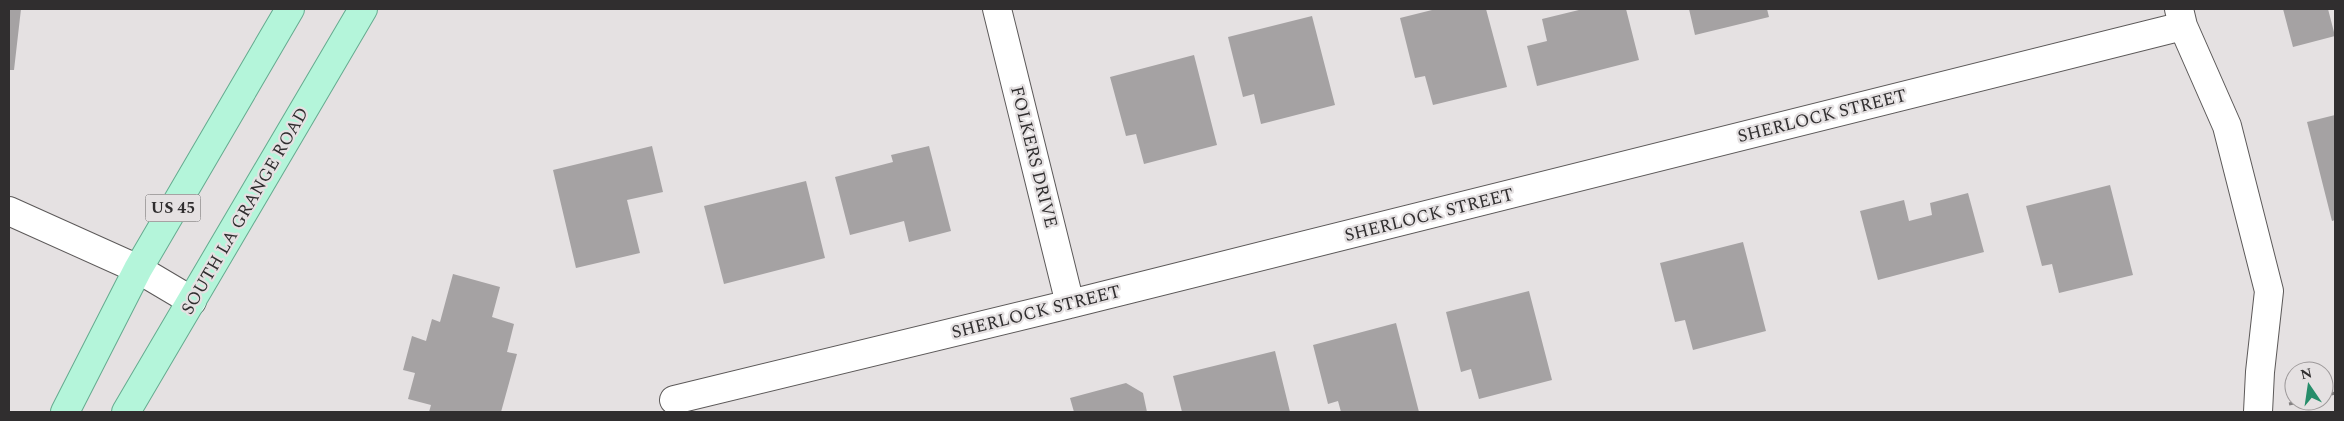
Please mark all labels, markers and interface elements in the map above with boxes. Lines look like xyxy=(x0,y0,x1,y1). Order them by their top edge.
street label: SHERLOCK STREET xyxy=(1735,82,1909,150)
street label: FOLKERS DRIVE xyxy=(1003,83,1065,231)
street label: SOUTH LA GRANGE ROAD xyxy=(174,102,316,320)
street label: SHERLOCK STREET xyxy=(1342,181,1516,249)
road number: US 45 xyxy=(146,194,200,222)
street label: SHERLOCK STREET xyxy=(949,278,1123,346)
north arrow xyxy=(2284,361,2334,411)
text: N xyxy=(2298,362,2314,385)

